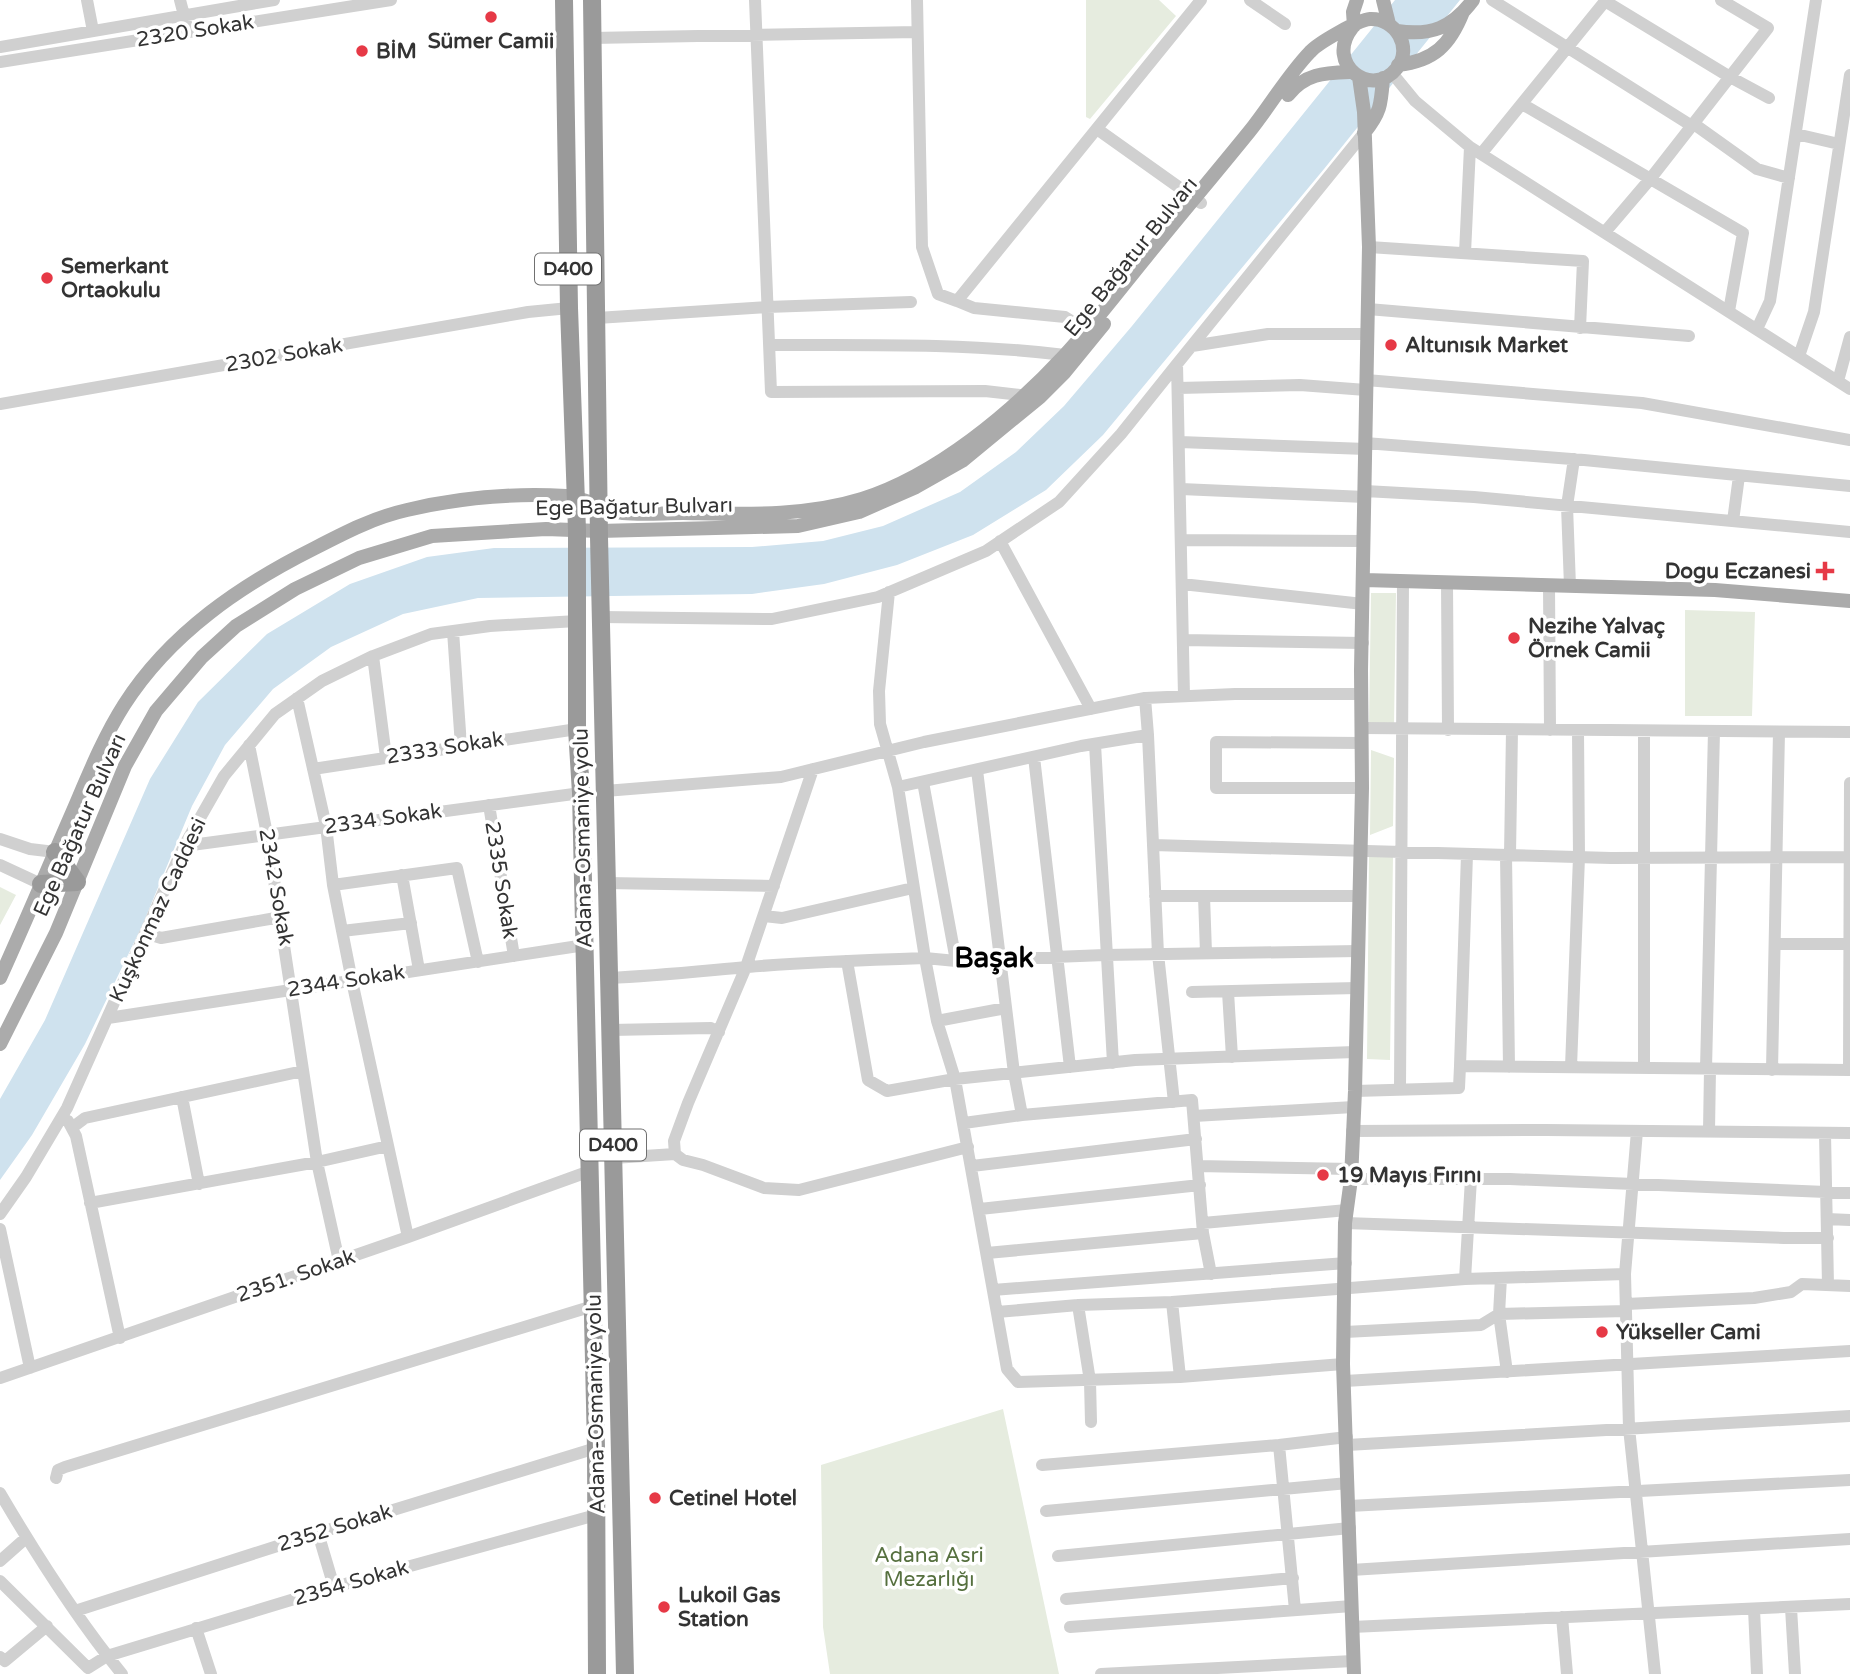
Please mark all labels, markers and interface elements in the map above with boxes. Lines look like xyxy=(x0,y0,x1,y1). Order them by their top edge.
street label: 2320 Sokak xyxy=(135,9,255,53)
marker: Sümer Camii xyxy=(483,9,499,25)
place label: Sümer Camii xyxy=(428,29,554,54)
place label: BİM xyxy=(376,39,417,64)
marker: BİM xyxy=(354,43,370,59)
street label: Ege Bağatur Bulvarı xyxy=(1059,172,1203,342)
place label: Semerkant Ortaokulu xyxy=(61,254,169,303)
road number: D400 xyxy=(535,254,601,284)
marker: Semerkant Ortaokulu xyxy=(39,270,55,286)
street label: 2302 Sokak xyxy=(224,332,344,378)
place label: Altunısık Market xyxy=(1405,333,1568,358)
marker: Altunısık Market xyxy=(1383,337,1399,353)
street label: Ege Bağatur Bulvarı xyxy=(535,493,733,521)
place label: Dogu Eczanesi xyxy=(1665,559,1811,584)
marker: Dogu Eczanesi xyxy=(1817,563,1833,579)
place label: Nezihe Yalvaç Örnek Camii xyxy=(1528,614,1665,663)
marker: Nezihe Yalvaç Örnek Camii xyxy=(1506,630,1522,646)
street label: 2333 Sokak xyxy=(385,726,505,770)
street label: Adana-Osmaniye yolu xyxy=(569,728,597,948)
street label: Ege Bağatur Bulvarı xyxy=(28,730,132,920)
street label: 2334 Sokak xyxy=(323,798,443,840)
street label: Kuşkonmaz Caddesi xyxy=(104,814,212,1006)
street label: 2335 Sokak xyxy=(479,820,523,940)
street label: 2342 Sokak xyxy=(253,827,299,947)
district label: Başak xyxy=(954,941,1034,975)
street label: 2344 Sokak xyxy=(286,959,406,1003)
road number: D400 xyxy=(580,1130,646,1161)
place label: 19 Mayıs Fırını xyxy=(1337,1163,1482,1188)
marker: 19 Mayıs Fırını xyxy=(1315,1167,1331,1183)
street label: 2351. Sokak xyxy=(233,1244,359,1308)
street label: Adana-Osmaniye yolu xyxy=(582,1294,610,1514)
place label: Yükseller Cami xyxy=(1616,1320,1761,1345)
marker: Yükseller Cami xyxy=(1594,1324,1610,1340)
place label: Cetinel Hotel xyxy=(669,1486,797,1511)
marker: Cetinel Hotel xyxy=(647,1490,663,1506)
street label: 2352 Sokak xyxy=(275,1499,395,1557)
park label: Adana Asri Mezarlığı xyxy=(874,1543,984,1592)
street label: 2354 Sokak xyxy=(291,1555,411,1611)
place label: Lukoil Gas Station xyxy=(678,1583,781,1632)
marker: Lukoil Gas Station xyxy=(656,1599,672,1615)

